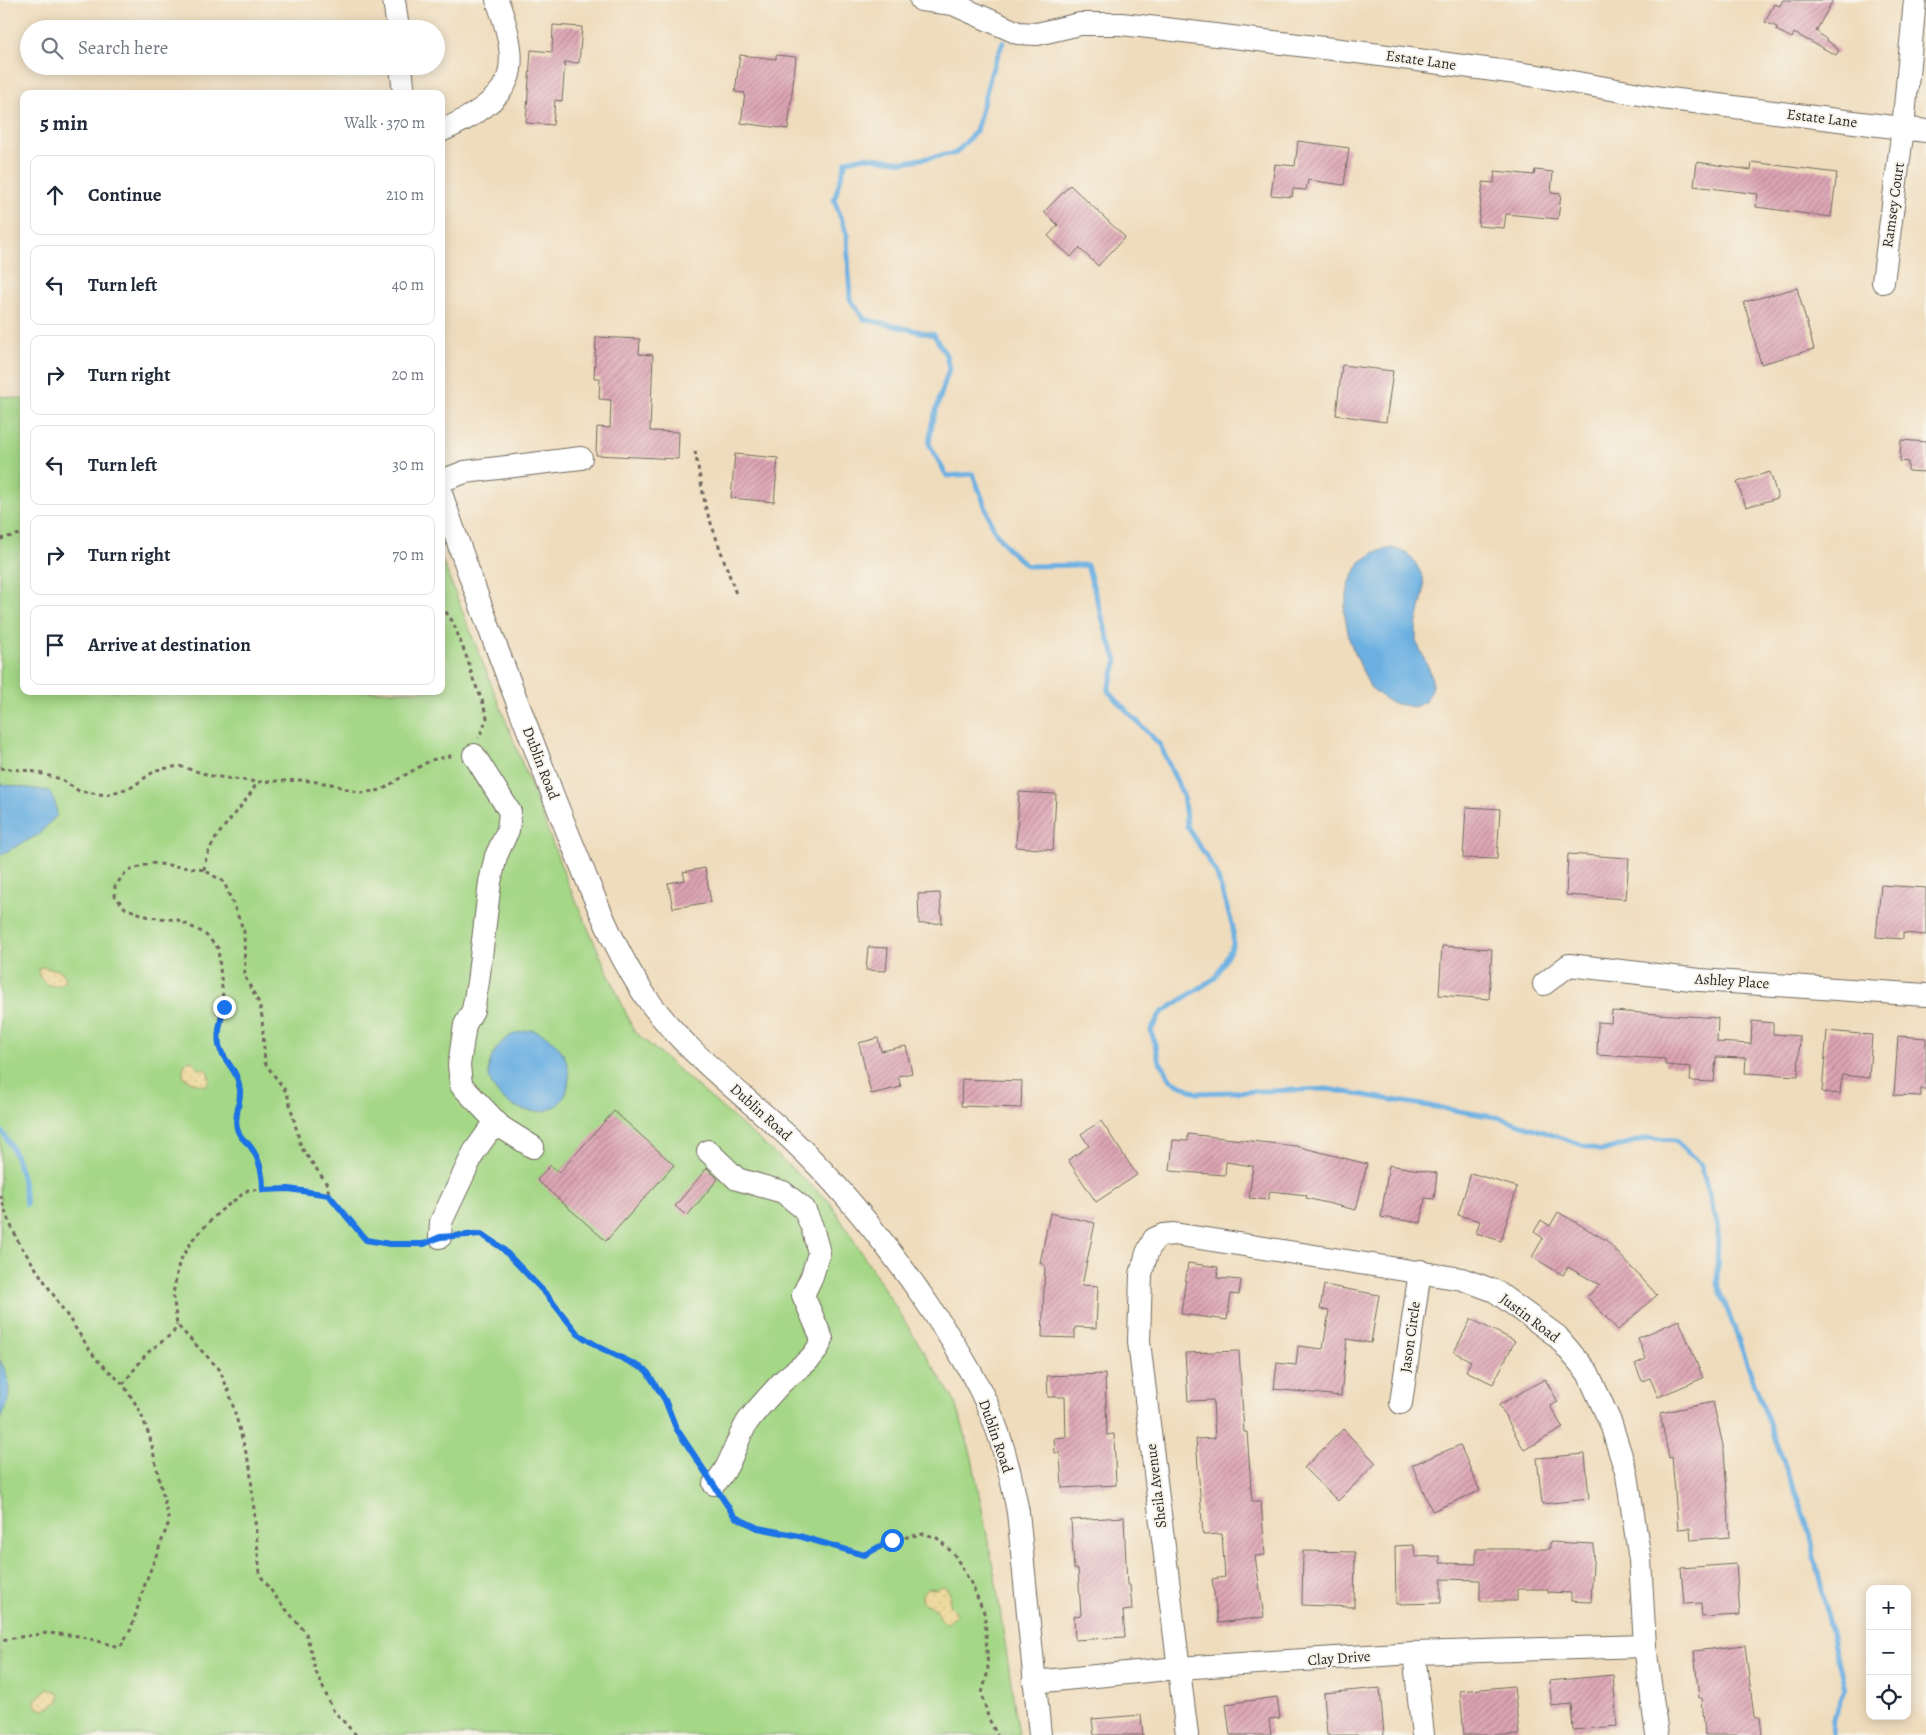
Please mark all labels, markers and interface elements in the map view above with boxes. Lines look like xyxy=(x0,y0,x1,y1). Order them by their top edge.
search box xyxy=(20,20,445,75)
icon: search xyxy=(38,34,66,62)
text: Search here xyxy=(78,35,168,61)
street label: Estate Lane xyxy=(1384,45,1458,75)
street label: Estate Lane xyxy=(1786,104,1859,132)
text: 5 min xyxy=(40,109,88,137)
text: Walk · 370 m xyxy=(344,112,425,134)
street label: Ramsey Court xyxy=(1877,161,1909,249)
icon: ahead xyxy=(41,181,69,209)
text: Continue xyxy=(88,182,162,208)
text: 210 m xyxy=(386,184,424,206)
icon: left xyxy=(41,271,69,299)
text: Turn left xyxy=(88,272,157,298)
text: 40 m xyxy=(392,274,424,296)
icon: right xyxy=(41,361,69,389)
text: Turn right xyxy=(88,362,170,388)
text: 20 m xyxy=(391,364,424,386)
icon: left xyxy=(41,451,69,479)
text: Turn left xyxy=(88,452,157,478)
text: 30 m xyxy=(392,454,424,476)
icon: right xyxy=(41,541,69,569)
text: Turn right xyxy=(88,542,170,568)
text: 70 m xyxy=(392,544,424,566)
icon: arrive xyxy=(41,631,69,659)
text: Arrive at destination xyxy=(88,632,251,658)
street label: Dublin Road xyxy=(518,724,564,803)
street label: Ashley Place xyxy=(1693,968,1770,994)
route end xyxy=(213,996,236,1019)
street label: Dublin Road xyxy=(726,1079,797,1146)
street label: Justin Road xyxy=(1496,1289,1565,1348)
street label: Jason Circle xyxy=(1395,1300,1425,1374)
street label: Dublin Road xyxy=(974,1397,1018,1476)
street label: Sheila Avenue xyxy=(1141,1442,1171,1529)
route start xyxy=(881,1529,904,1552)
map controls xyxy=(1866,1585,1911,1720)
button: + xyxy=(1866,1585,1911,1630)
button: − xyxy=(1866,1630,1911,1675)
street label: Clay Drive xyxy=(1307,1646,1371,1670)
button: locate xyxy=(1866,1675,1911,1720)

